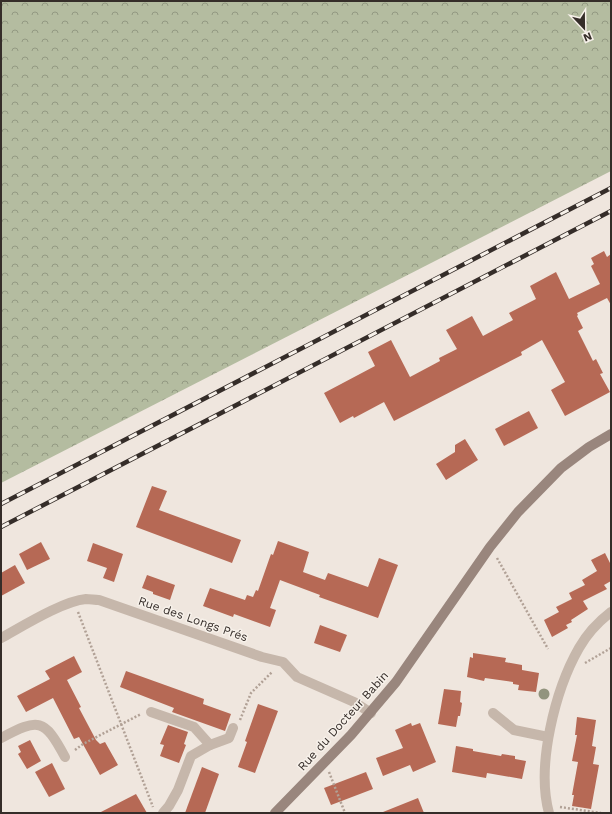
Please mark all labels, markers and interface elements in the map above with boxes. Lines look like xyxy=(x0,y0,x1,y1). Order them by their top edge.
north arrow xyxy=(564,8,604,48)
text: N xyxy=(581,29,594,44)
street label: Rue des Longs Prés xyxy=(136,594,250,644)
street label: Rue du Docteur Babin xyxy=(295,668,391,774)

